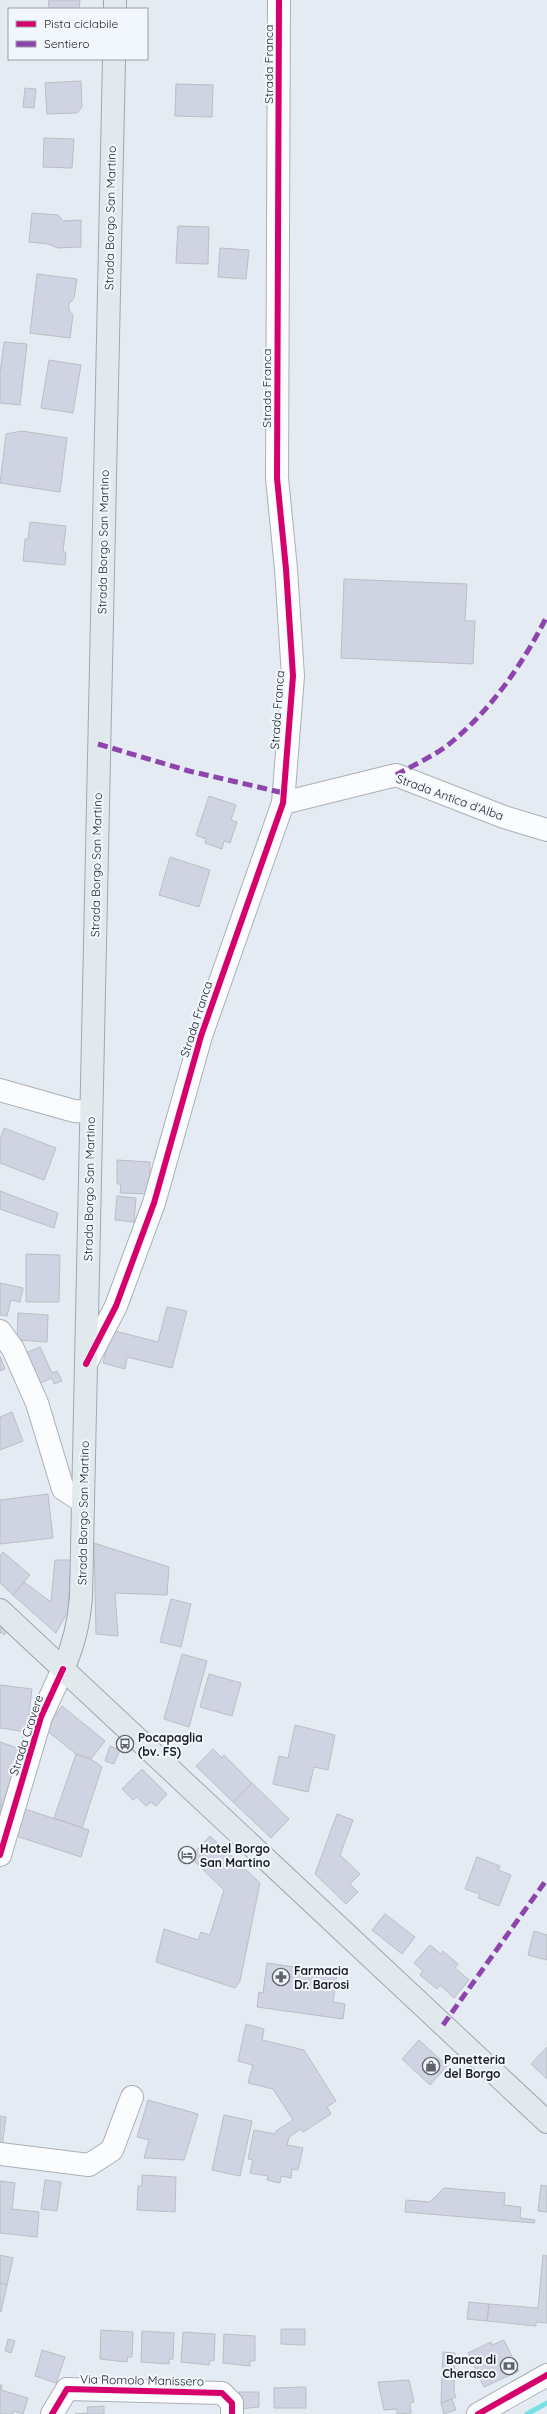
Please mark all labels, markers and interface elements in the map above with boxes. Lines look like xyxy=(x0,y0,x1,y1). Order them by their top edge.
legend xyxy=(8,8,148,60)
text: Pista ciclabile xyxy=(44,16,118,31)
street label: Strada Franca xyxy=(261,24,276,104)
text: Sentiero xyxy=(44,36,89,51)
street label: Strada Borgo San Martino xyxy=(101,146,119,290)
street label: Strada Franca xyxy=(259,348,274,428)
street label: Strada Borgo San Martino xyxy=(94,470,112,614)
street label: Strada Franca xyxy=(267,670,287,750)
street label: Strada Antica d'Alba xyxy=(394,771,506,823)
street label: Strada Borgo San Martino xyxy=(87,793,105,937)
street label: Strada Franca xyxy=(177,979,215,1059)
street label: Strada Borgo San Martino xyxy=(80,1117,98,1261)
street label: Strada Borgo San Martino xyxy=(74,1441,92,1585)
street label: Strada Cravere xyxy=(6,1693,46,1777)
place label: Pocapaglia (bv. FS) xyxy=(138,1730,203,1759)
bus stop icon: Pocapaglia (bv. FS) xyxy=(115,1734,135,1754)
place label: Hotel Borgo San Martino xyxy=(200,1841,271,1870)
hotel icon: Hotel Borgo San Martino xyxy=(177,1845,197,1865)
place label: Farmacia Dr. Barosi xyxy=(294,1963,349,1992)
pharmacy icon: Farmacia Dr. Barosi xyxy=(271,1967,291,1987)
place label: Panetteria del Borgo xyxy=(444,2052,505,2081)
shop icon: Panetteria del Borgo xyxy=(421,2056,441,2076)
place label: Banca di Cherasco xyxy=(442,2352,497,2381)
bank icon: Banca di Cherasco xyxy=(499,2356,519,2376)
street label: Via Romolo Manissero xyxy=(80,2371,204,2389)

